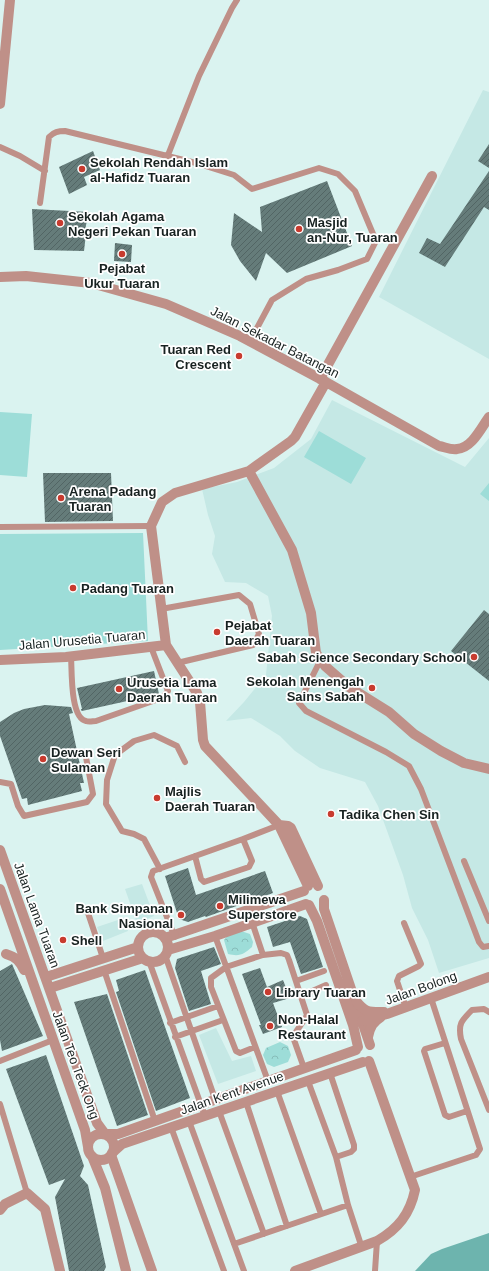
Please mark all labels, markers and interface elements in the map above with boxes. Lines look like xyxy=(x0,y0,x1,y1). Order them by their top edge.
place label: Sekolah Rendah Islam al-Hafidz Tuaran xyxy=(90,155,228,185)
marker: Sekolah Rendah Islam al-Hafidz Tuaran xyxy=(77,164,87,174)
place label: Sekolah Agama Negeri Pekan Tuaran xyxy=(68,209,196,239)
place label: Masjid an-Nur, Tuaran xyxy=(307,215,398,245)
marker: Sekolah Agama Negeri Pekan Tuaran xyxy=(55,218,65,228)
marker: Masjid an-Nur, Tuaran xyxy=(294,224,304,234)
marker: Pejabat Ukur Tuaran xyxy=(117,249,127,259)
place label: Pejabat Ukur Tuaran xyxy=(84,261,160,291)
street label: Jalan Sekadar Batangan xyxy=(208,303,342,381)
place label: Tuaran Red Crescent xyxy=(160,342,232,372)
marker: Tuaran Red Crescent xyxy=(234,351,244,361)
place label: Arena Padang Tuaran xyxy=(69,484,156,514)
marker: Arena Padang Tuaran xyxy=(56,493,66,503)
place label: Padang Tuaran xyxy=(81,581,174,596)
marker: Padang Tuaran xyxy=(68,583,78,593)
place label: Pejabat Daerah Tuaran xyxy=(225,618,315,648)
street label: Jalan Urusetia Tuaran xyxy=(18,627,146,653)
marker: Pejabat Daerah Tuaran xyxy=(212,627,222,637)
place label: Sabah Science Secondary School xyxy=(257,650,466,665)
marker: Sabah Science Secondary School xyxy=(469,652,479,662)
place label: Sekolah Menengah Sains Sabah xyxy=(246,674,364,704)
place label: Urusetia Lama Daerah Tuaran xyxy=(127,675,217,705)
marker: Sekolah Menengah Sains Sabah xyxy=(367,683,377,693)
marker: Urusetia Lama Daerah Tuaran xyxy=(114,684,124,694)
place label: Dewan Seri Sulaman xyxy=(51,745,121,775)
marker: Dewan Seri Sulaman xyxy=(38,754,48,764)
place label: Majlis Daerah Tuaran xyxy=(165,784,255,814)
marker: Majlis Daerah Tuaran xyxy=(152,793,162,803)
place label: Tadika Chen Sin xyxy=(339,807,439,822)
marker: Tadika Chen Sin xyxy=(326,809,336,819)
street label: Jalan Lama Tuaran xyxy=(11,860,63,970)
place label: Milimewa Superstore xyxy=(228,892,297,922)
place label: Bank Simpanan Nasional xyxy=(75,901,173,931)
marker: Milimewa Superstore xyxy=(215,901,225,911)
marker: Bank Simpanan Nasional xyxy=(176,910,186,920)
place label: Shell xyxy=(71,933,102,948)
marker: Shell xyxy=(58,935,68,945)
street label: Jalan Bolong xyxy=(383,968,459,1008)
place label: Library Tuaran xyxy=(276,985,366,1000)
marker: Library Tuaran xyxy=(263,987,273,997)
street label: Jalan Teo Teck Ong xyxy=(50,1009,102,1121)
place label: Non-Halal Restaurant xyxy=(278,1012,347,1042)
marker: Non-Halal Restaurant xyxy=(265,1021,275,1031)
street label: Jalan Kent Avenue xyxy=(178,1068,286,1118)

